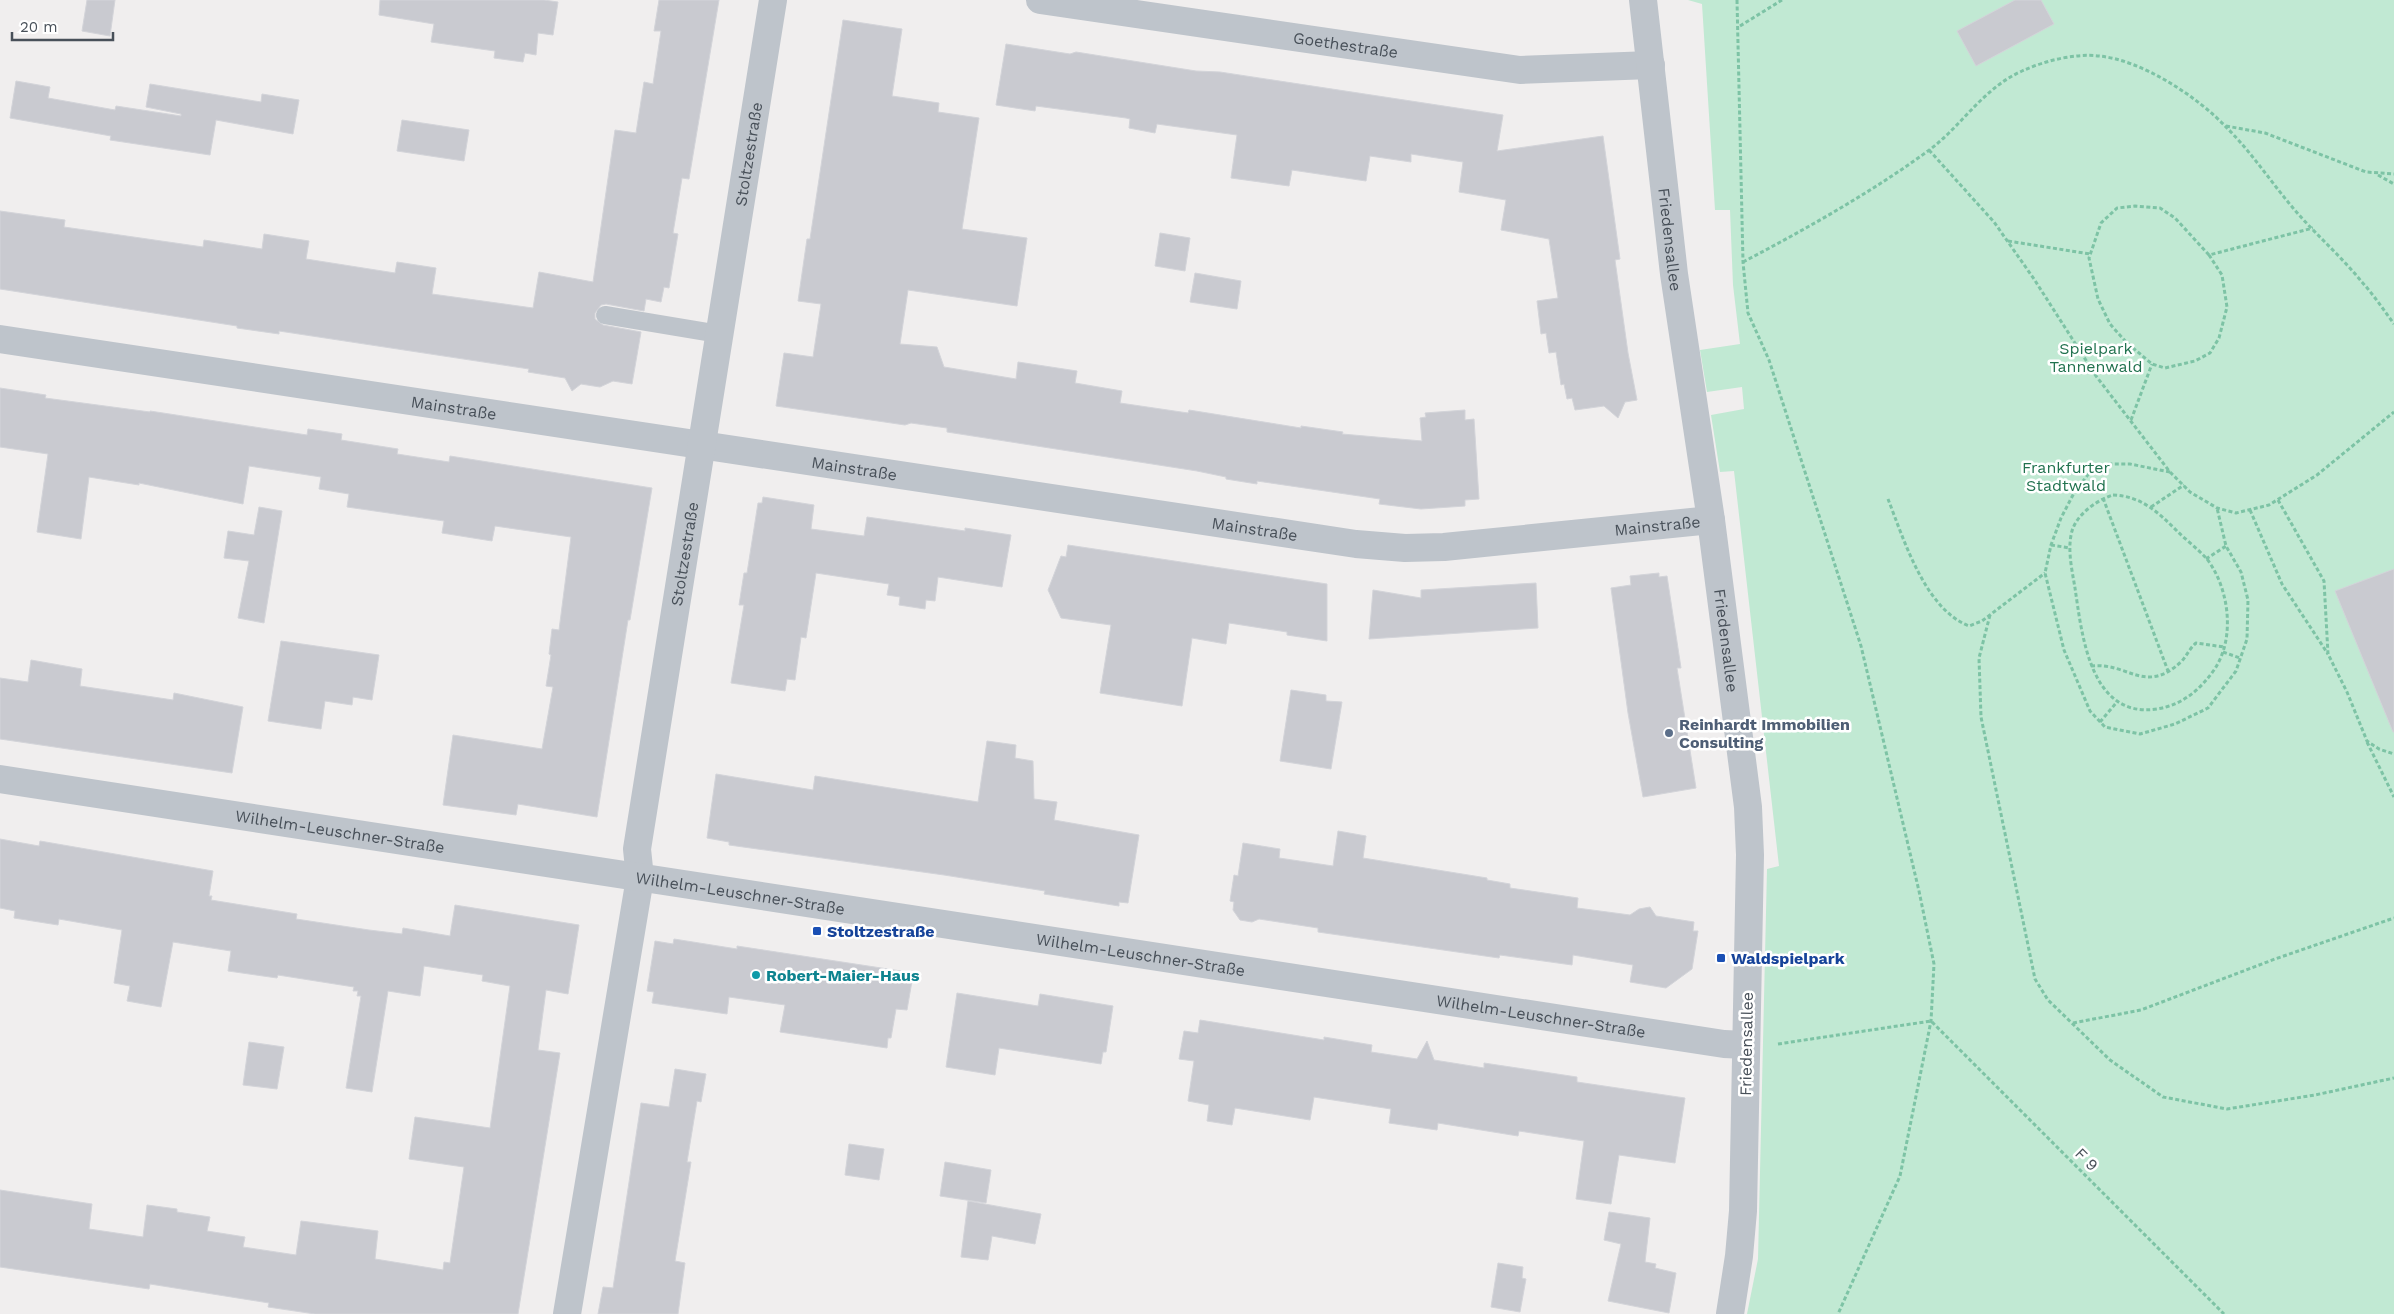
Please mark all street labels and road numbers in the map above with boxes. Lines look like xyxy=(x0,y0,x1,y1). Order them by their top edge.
street label: Goethestraße xyxy=(1292,28,1399,62)
street label: Stoltzestraße xyxy=(731,101,767,208)
street label: Friedensallee xyxy=(1654,187,1685,293)
street label: Mainstraße xyxy=(410,392,498,424)
street label: Mainstraße xyxy=(810,453,898,485)
street label: Stoltzestraße xyxy=(667,501,702,607)
street label: Mainstraße xyxy=(1613,512,1701,540)
street label: Mainstraße xyxy=(1211,513,1299,545)
street label: Friedensallee xyxy=(1710,588,1742,693)
street label: Wilhelm-Leuschner-Straße xyxy=(234,806,446,857)
street label: Wilhelm-Leuschner-Straße xyxy=(634,868,846,919)
street label: Wilhelm-Leuschner-Straße xyxy=(1035,929,1247,980)
street label: Wilhelm-Leuschner-Straße xyxy=(1435,991,1647,1042)
street label: Friedensallee xyxy=(1736,992,1757,1096)
street label: F 9 xyxy=(2071,1144,2102,1175)

